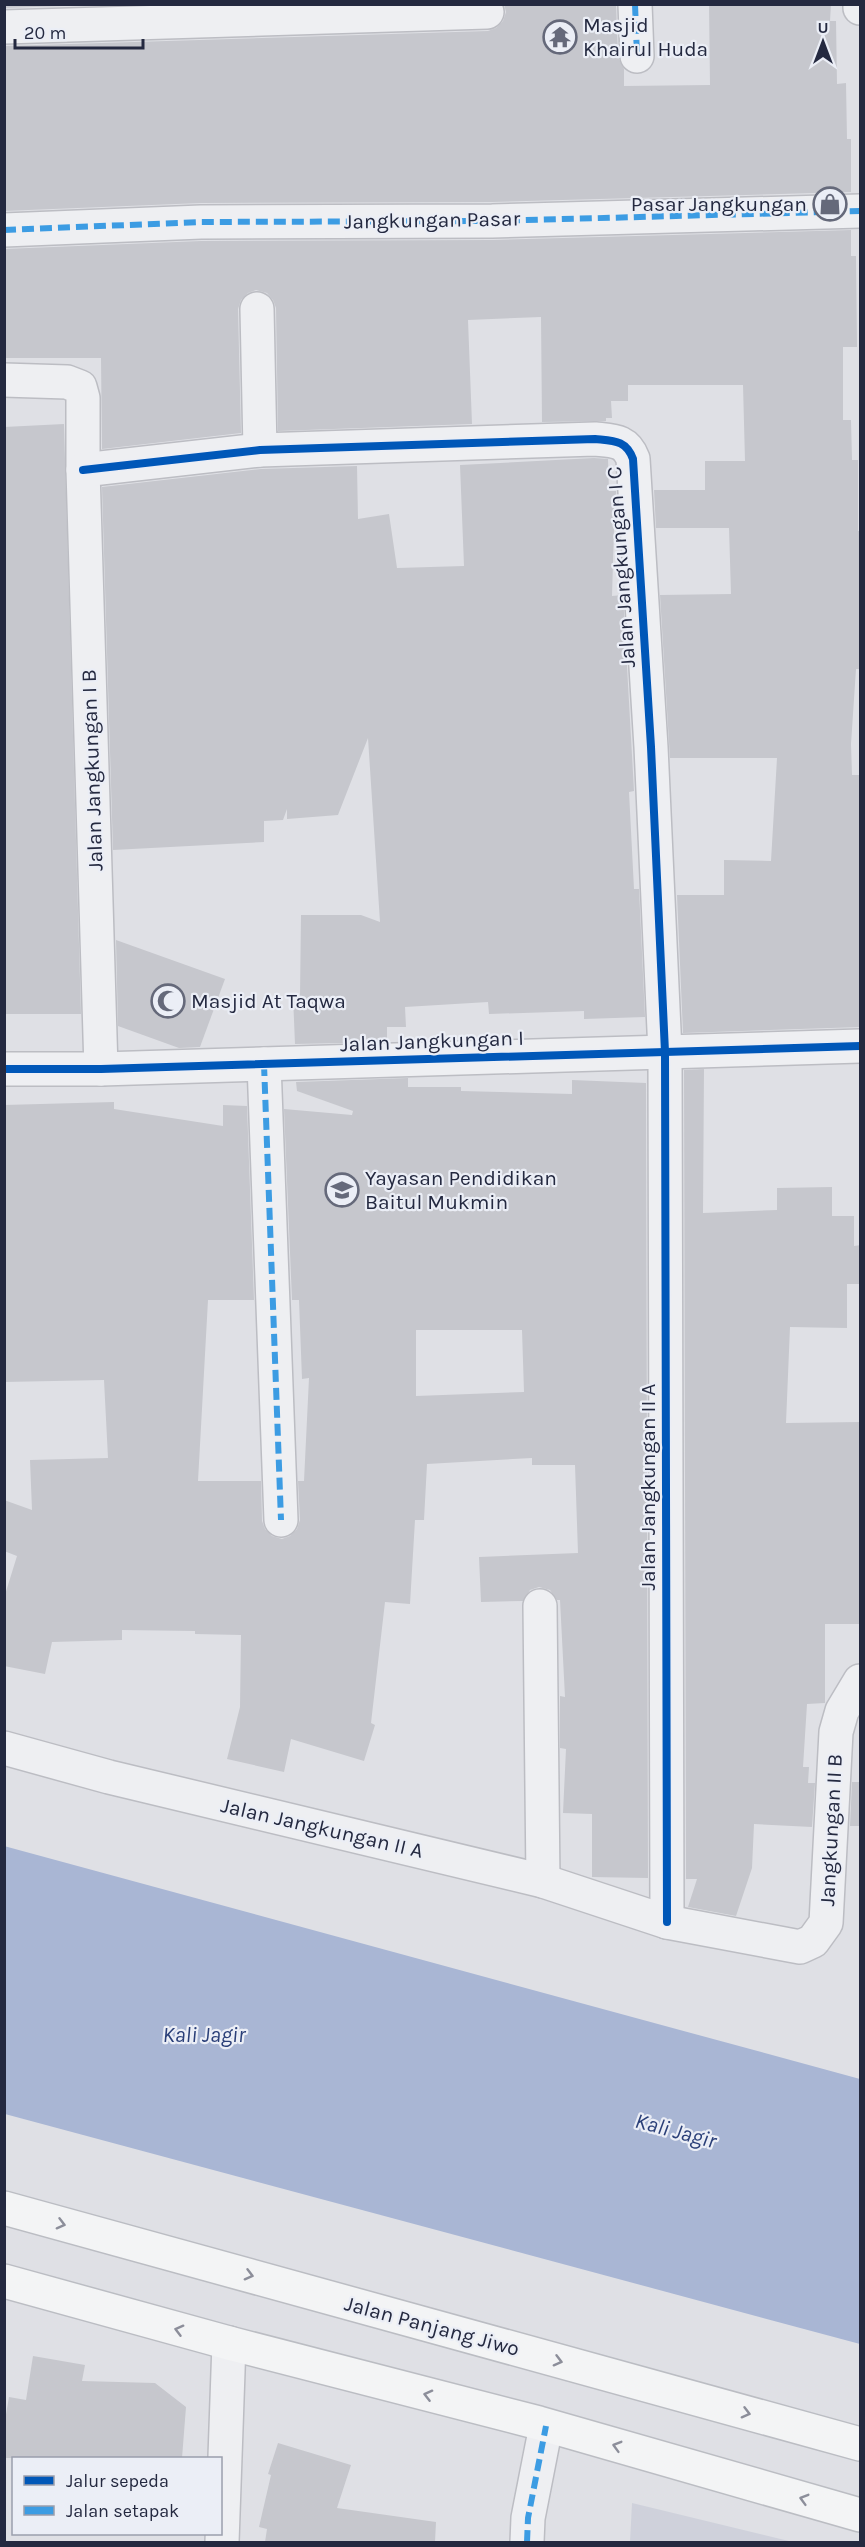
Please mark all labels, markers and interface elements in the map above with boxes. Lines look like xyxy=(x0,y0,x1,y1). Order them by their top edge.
scale bar xyxy=(15,12,142,50)
north arrow xyxy=(793,12,853,72)
place label: Masjid Khairul Huda xyxy=(583,13,708,61)
text: U xyxy=(817,18,829,37)
temple icon: Masjid Khairul Huda xyxy=(542,19,578,55)
text: 20 m xyxy=(24,22,66,44)
shop icon: Pasar Jangkungan xyxy=(812,186,848,222)
place label: Pasar Jangkungan xyxy=(631,192,807,216)
street label: Jangkungan Pasar xyxy=(344,206,521,234)
street label: Jalan Jangkungan I C xyxy=(602,466,640,668)
street label: Jalan Jangkungan I B xyxy=(76,669,108,871)
mosque icon: Masjid At Taqwa xyxy=(150,983,186,1019)
place label: Masjid At Taqwa xyxy=(191,989,346,1013)
street label: Jalan Jangkungan I xyxy=(340,1026,524,1056)
place label: Yayasan Pendidikan Baitul Mukmin xyxy=(365,1166,557,1214)
school or university icon: Yayasan Pendidikan Baitul Mukmin xyxy=(324,1172,360,1208)
street label: Jalan Jangkungan II A xyxy=(636,1384,660,1590)
street label: Jangkungan II B xyxy=(815,1753,847,1907)
street label: Jalan Jangkungan II A xyxy=(219,1793,425,1863)
water label: Kali Jagir xyxy=(162,2022,247,2048)
water label: Kali Jagir xyxy=(632,2108,721,2155)
one-way arrow xyxy=(56,2216,66,2229)
one-way arrow xyxy=(244,2268,254,2281)
street label: Jalan Panjang Jiwo xyxy=(342,2291,522,2361)
one-way arrow xyxy=(174,2324,184,2337)
one-way arrow xyxy=(552,2354,563,2366)
one-way arrow xyxy=(424,2390,434,2402)
one-way arrow xyxy=(740,2406,751,2418)
one-way arrow xyxy=(612,2441,623,2453)
legend xyxy=(12,2457,222,2535)
text: Jalur sepeda xyxy=(66,2470,169,2492)
one-way arrow xyxy=(799,2494,810,2506)
text: Jalan setapak xyxy=(66,2500,179,2522)

